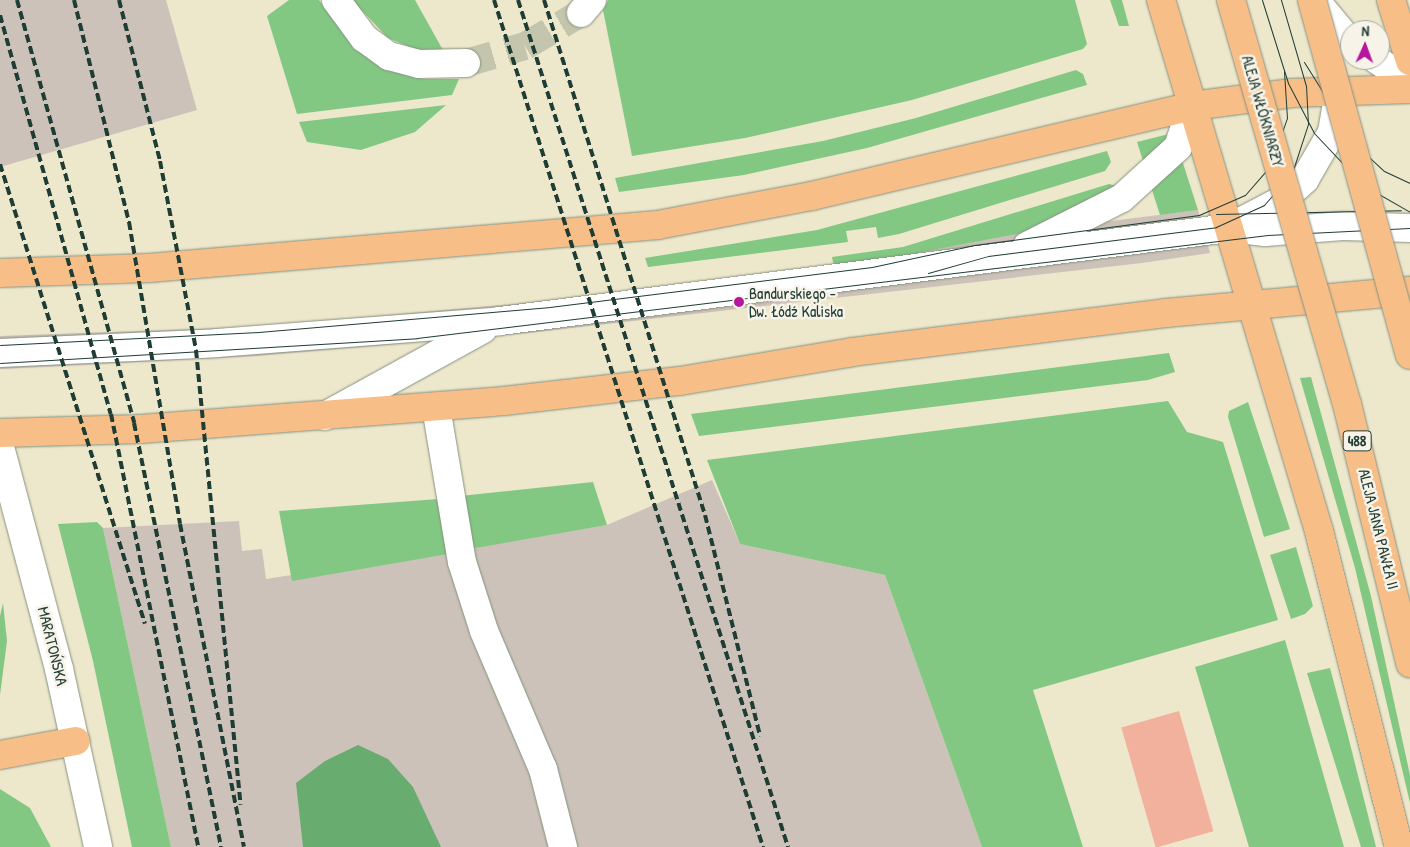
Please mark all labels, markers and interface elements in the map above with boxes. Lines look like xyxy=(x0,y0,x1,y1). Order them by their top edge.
north arrow xyxy=(1340,20,1390,70)
text: N xyxy=(1361,21,1370,40)
street label: ALEJA WŁÓKNIARZY xyxy=(1238,53,1288,169)
place label: Bandurskiego - Dw. Łódź Kaliska xyxy=(749,283,843,321)
marker: Bandurskiego - Dw. Łódź Kaliska xyxy=(733,296,745,308)
road number: 488 xyxy=(1342,428,1372,454)
street label: ALEJA JANA PAWŁA II xyxy=(1355,467,1403,591)
street label: MARATOŃSKA xyxy=(34,604,72,688)

